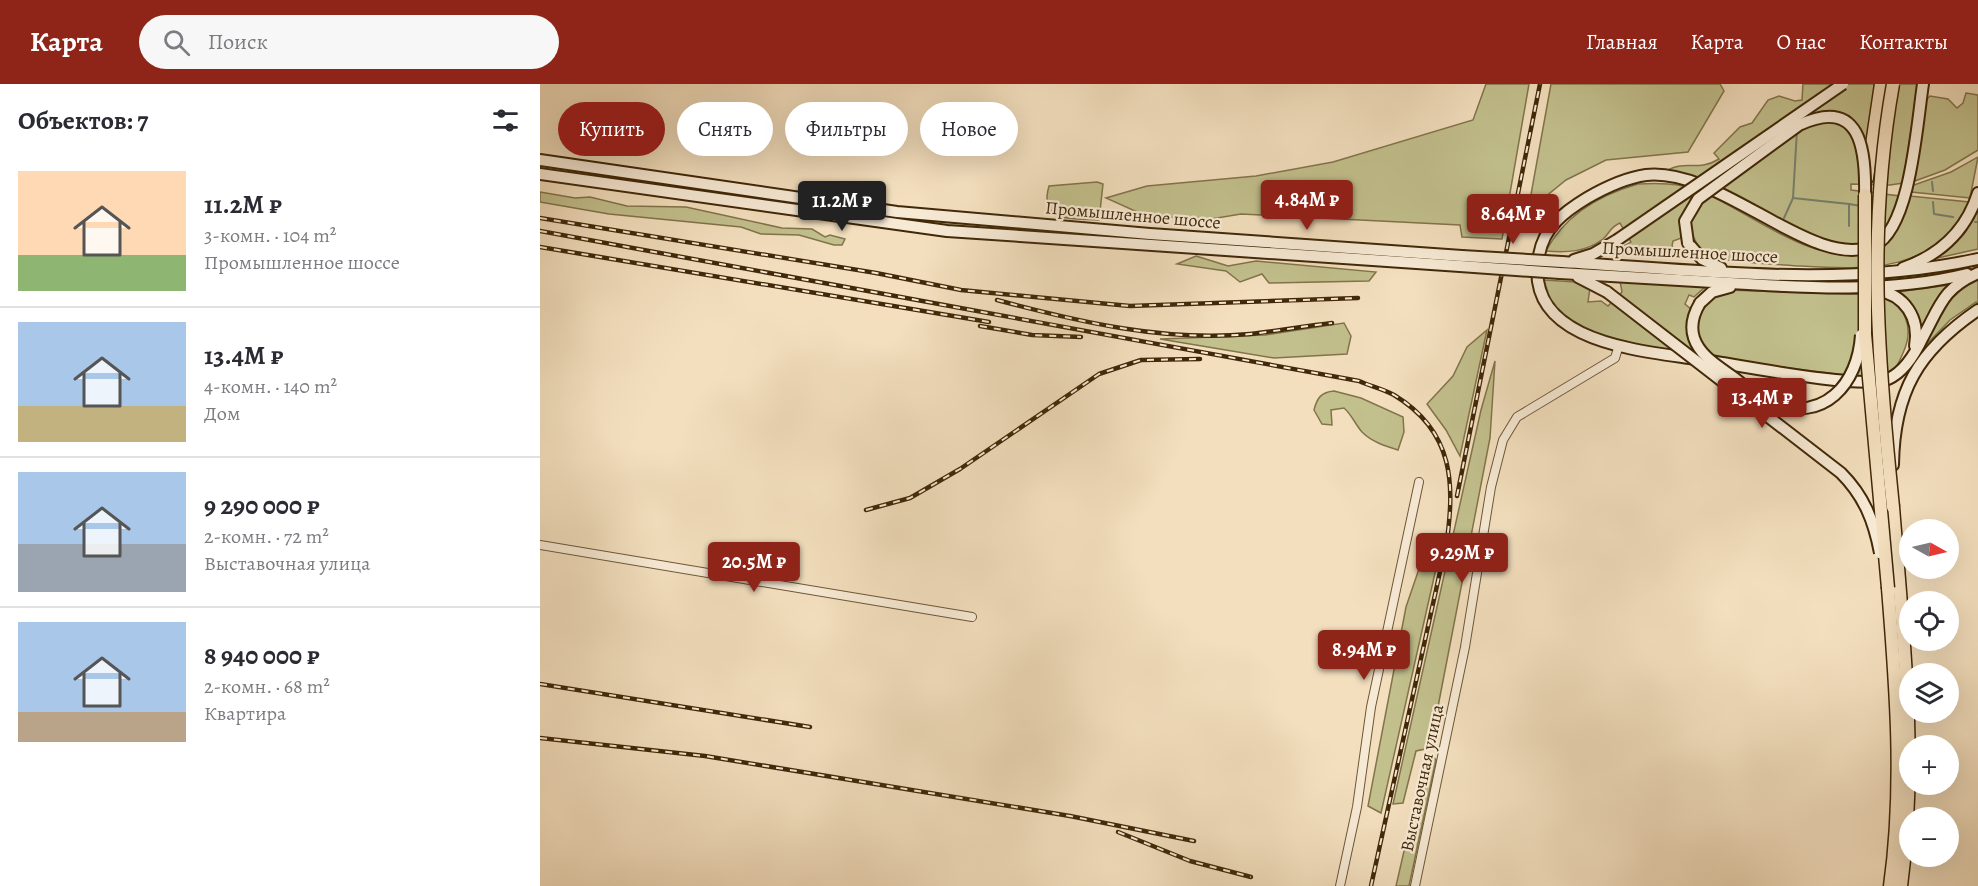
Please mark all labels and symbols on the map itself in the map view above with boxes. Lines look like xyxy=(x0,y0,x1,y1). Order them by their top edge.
pin: 4.84M ₽ xyxy=(1252,180,1362,231)
pin: 11.2M ₽ xyxy=(787,181,897,232)
pin: 8.64M ₽ xyxy=(1458,194,1568,245)
street label: Промышленное шоссе xyxy=(1044,195,1222,235)
street label: Промышленное шоссе xyxy=(1601,235,1779,269)
pin: 13.4M ₽ xyxy=(1707,378,1817,429)
north arrow xyxy=(1899,519,1959,579)
pin: 9.29M ₽ xyxy=(1407,533,1517,584)
pin: 20.5M ₽ xyxy=(699,542,809,593)
pin: 8.94M ₽ xyxy=(1309,630,1419,681)
street label: Выставочная улица xyxy=(1395,701,1449,854)

